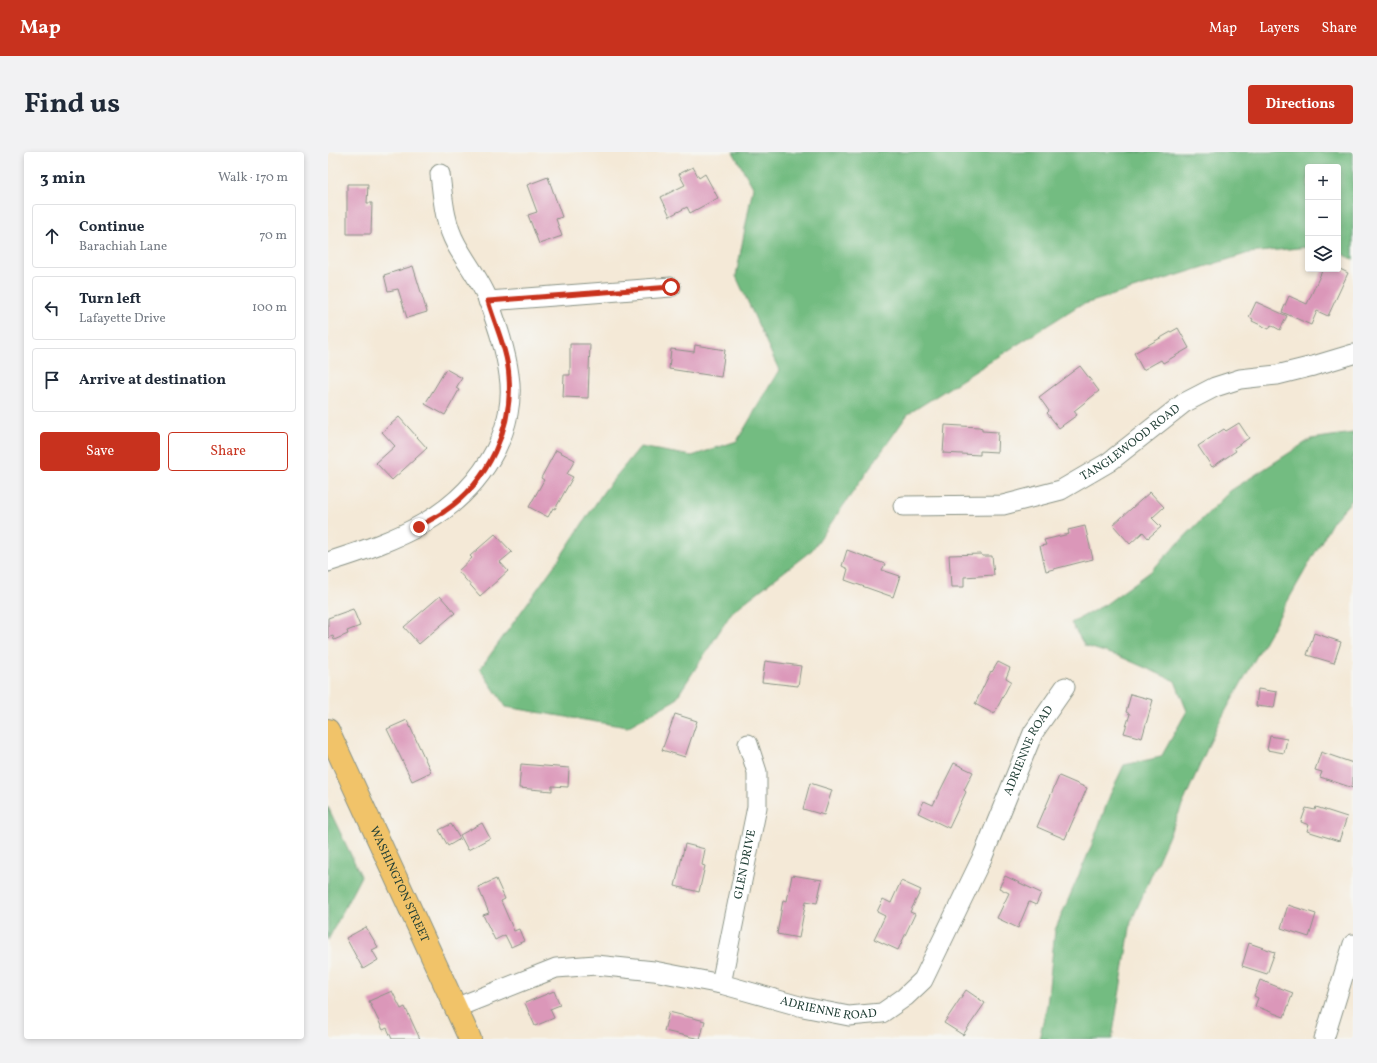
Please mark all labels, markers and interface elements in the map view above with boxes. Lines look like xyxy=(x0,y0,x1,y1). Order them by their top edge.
text: Map xyxy=(20,15,61,41)
text: Map xyxy=(1209,19,1237,38)
text: Layers xyxy=(1259,19,1299,38)
text: Share xyxy=(1321,19,1357,38)
text: Find us xyxy=(24,85,120,124)
button: Directions xyxy=(1248,85,1353,124)
map controls xyxy=(1305,164,1341,272)
button: + xyxy=(1305,164,1341,200)
text: 3 min xyxy=(40,167,86,190)
text: Walk · 170 m xyxy=(218,169,288,187)
button: − xyxy=(1305,200,1341,236)
text: Continue xyxy=(79,217,144,238)
icon: ahead xyxy=(41,225,63,247)
text: 70 m xyxy=(259,227,287,245)
button: layers xyxy=(1305,236,1341,272)
text: Barachiah Lane xyxy=(79,238,167,256)
route start xyxy=(662,278,680,296)
text: Turn left xyxy=(79,289,141,310)
icon: left xyxy=(41,297,63,319)
text: 100 m xyxy=(252,299,287,317)
text: Lafayette Drive xyxy=(79,310,166,328)
icon: arrive xyxy=(41,369,63,391)
text: Arrive at destination xyxy=(79,370,226,391)
street label: TANGLEWOOD ROAD xyxy=(1078,401,1184,485)
button: Save xyxy=(40,432,160,471)
button: Share xyxy=(168,432,288,471)
route end xyxy=(410,518,428,536)
street label: ADRIENNE ROAD xyxy=(1000,702,1058,798)
street label: WASHINGTON STREET xyxy=(365,824,433,945)
street label: GLEN DRIVE xyxy=(730,828,760,901)
street label: ADRIENNE ROAD xyxy=(778,993,878,1024)

